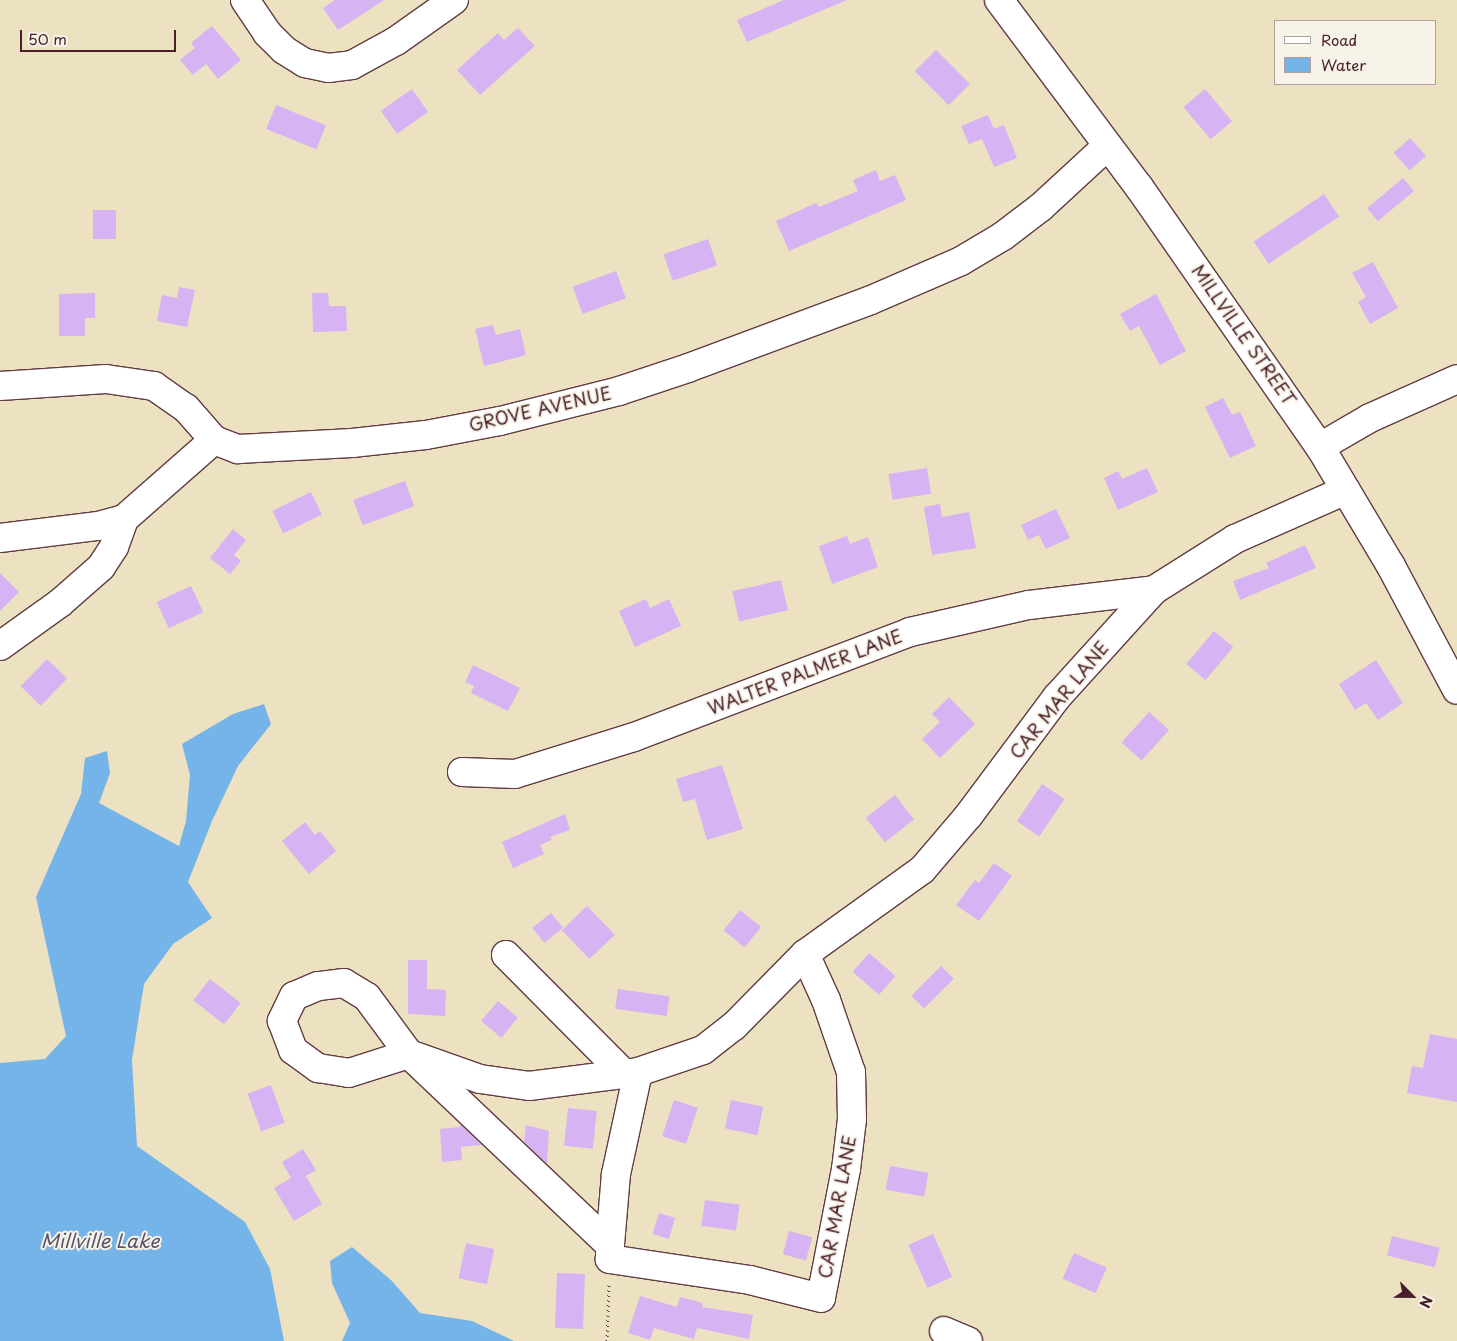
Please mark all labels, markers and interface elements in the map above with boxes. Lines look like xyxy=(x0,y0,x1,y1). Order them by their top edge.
scale bar xyxy=(22,20,179,52)
legend xyxy=(1274,20,1437,85)
text: 50 m xyxy=(28,27,67,50)
text: Road xyxy=(1321,28,1357,51)
text: Water xyxy=(1321,53,1366,76)
street label: MILLVILLE STREET xyxy=(1187,260,1301,410)
street label: GROVE AVENUE xyxy=(467,382,613,436)
street label: WALTER PALMER LANE xyxy=(702,624,908,720)
street label: CAR MAR LANE xyxy=(1005,637,1113,763)
street label: CAR MAR LANE xyxy=(814,1134,860,1280)
water label: Millville Lake xyxy=(40,1230,160,1252)
north arrow xyxy=(1387,1271,1437,1321)
text: N xyxy=(1414,1293,1438,1311)

